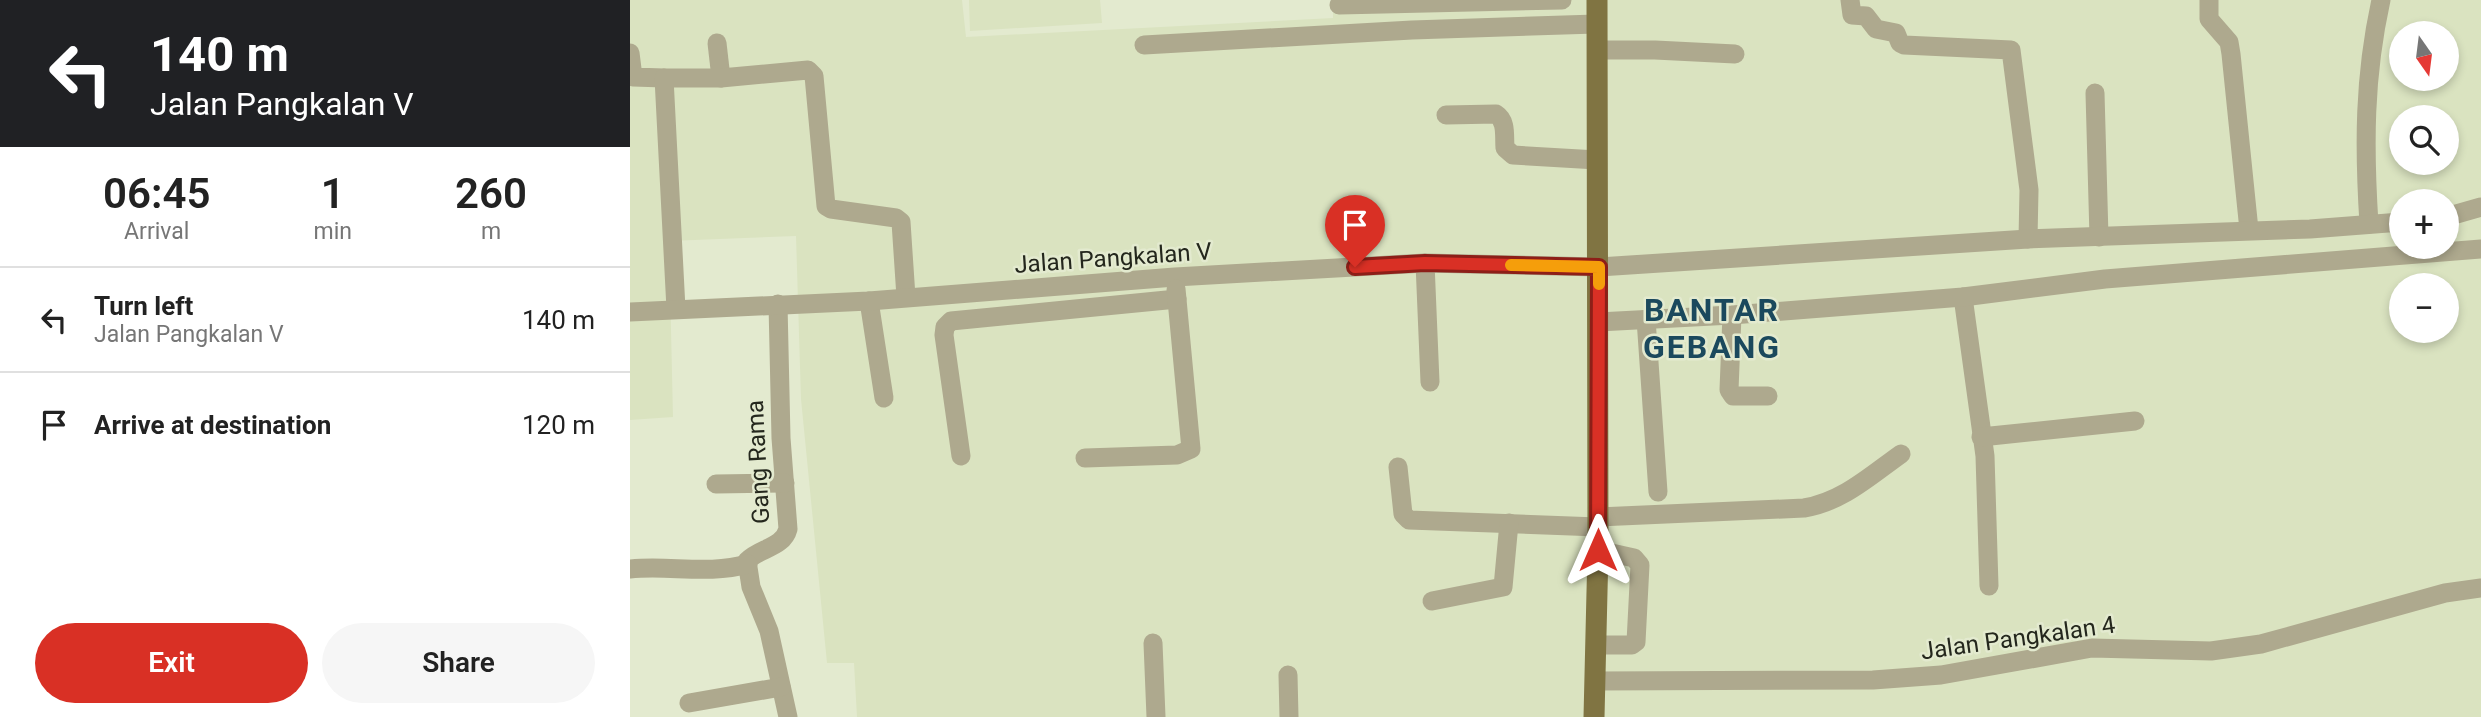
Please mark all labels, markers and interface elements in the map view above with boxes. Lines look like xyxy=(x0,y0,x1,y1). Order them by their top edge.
north arrow xyxy=(2389,21,2459,91)
map controls xyxy=(2389,21,2459,343)
text: 140 m xyxy=(150,26,289,83)
icon: left xyxy=(35,28,126,119)
text: Jalan Pangkalan V xyxy=(150,85,414,123)
button: search xyxy=(2389,105,2459,175)
text: 06:45 xyxy=(103,169,210,218)
text: 1 xyxy=(321,169,345,218)
text: 260 xyxy=(455,169,527,218)
button: + xyxy=(2389,189,2459,259)
pin xyxy=(1325,195,1385,267)
icon: arrive xyxy=(1336,206,1374,244)
text: Arrival xyxy=(124,218,189,245)
text: min xyxy=(313,218,352,245)
text: m xyxy=(481,218,501,245)
street label: Jalan Pangkalan V xyxy=(1013,237,1213,279)
button: − xyxy=(2389,273,2459,343)
text: Turn left xyxy=(94,291,193,321)
district label: BANTAR GEBANG xyxy=(1643,291,1781,366)
icon: left xyxy=(35,301,73,339)
text: 140 m xyxy=(522,305,595,335)
text: Jalan Pangkalan V xyxy=(94,321,284,348)
street label: Gang Rama xyxy=(741,399,775,525)
icon: arrive xyxy=(35,406,73,444)
text: Arrive at destination xyxy=(94,410,331,440)
text: 120 m xyxy=(522,410,595,440)
position arrow xyxy=(1561,513,1635,587)
street label: Jalan Pangkalan 4 xyxy=(1919,610,2117,666)
button: Exit xyxy=(35,623,308,703)
button: Share xyxy=(322,623,595,703)

